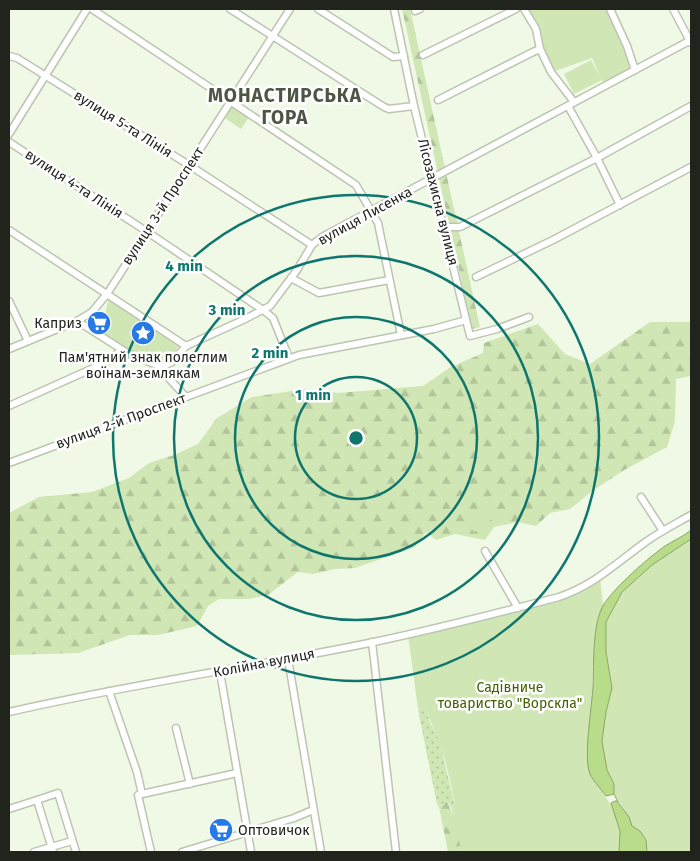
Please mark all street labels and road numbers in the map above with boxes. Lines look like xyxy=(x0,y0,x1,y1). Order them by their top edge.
street label: вулиця 5-та Лінія xyxy=(71,87,175,161)
street label: Лісозахисна вулиця xyxy=(414,137,462,267)
street label: вулиця 3-й Проспект xyxy=(118,143,208,268)
street label: вулиця 4-та Лінія xyxy=(22,146,126,222)
street label: вулиця Лисенка xyxy=(315,183,415,249)
street label: вулиця 2-й Проспект xyxy=(54,389,189,452)
street label: Колійна вулиця xyxy=(212,645,316,681)

